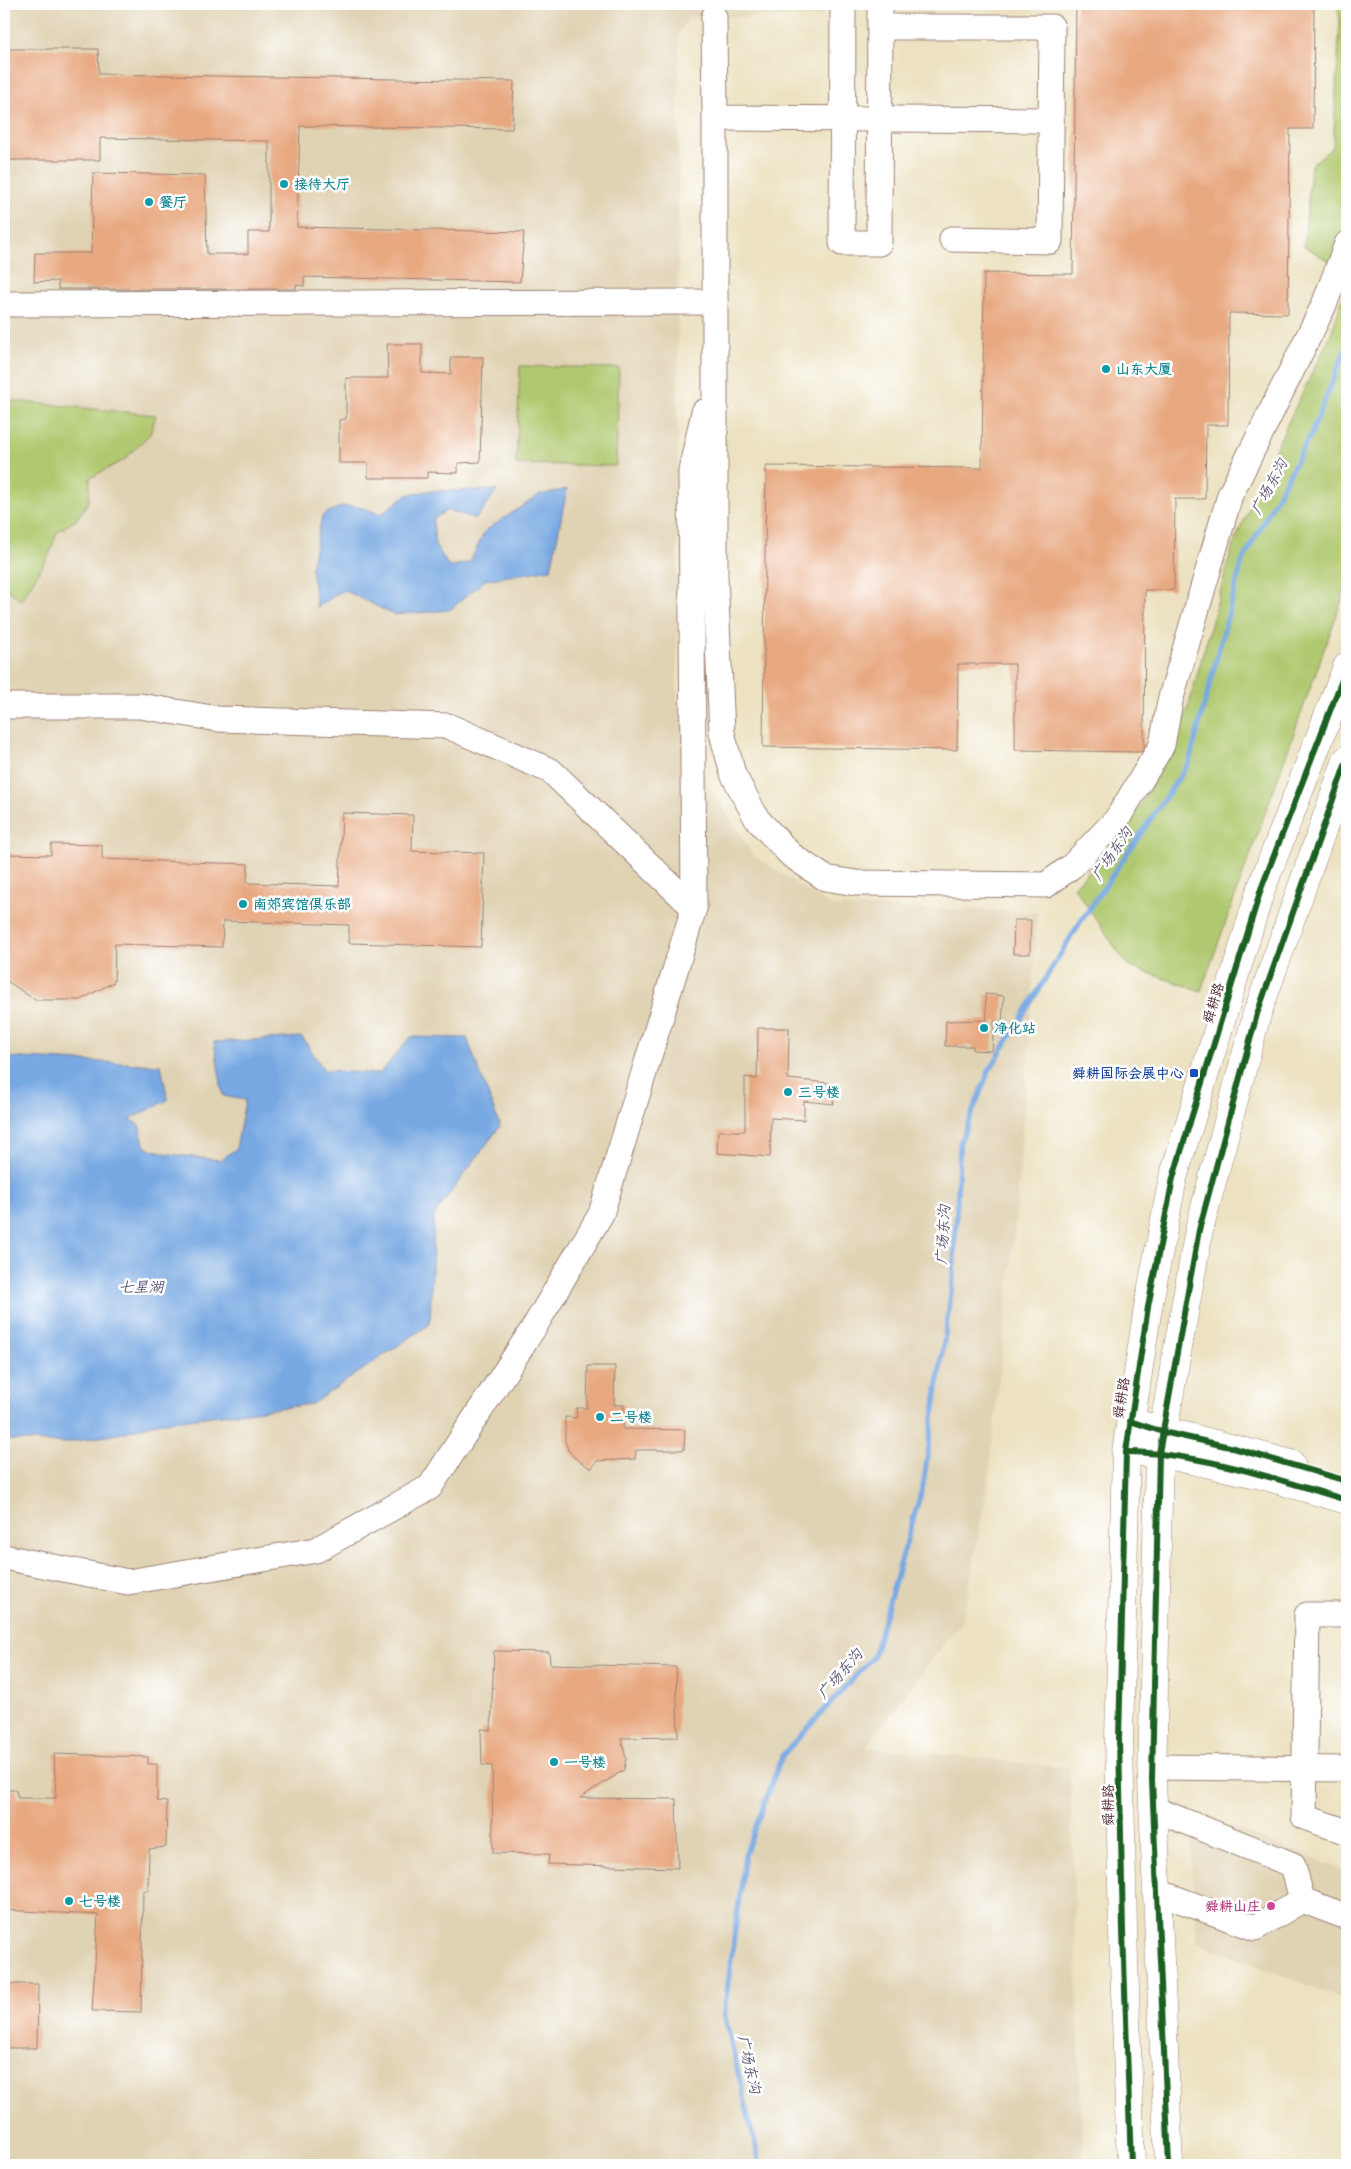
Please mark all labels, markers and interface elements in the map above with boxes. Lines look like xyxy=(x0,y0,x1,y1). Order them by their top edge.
place label: 接待大厅 xyxy=(294,176,350,193)
marker: 接待大厅 xyxy=(278,178,290,190)
place label: 餐厅 xyxy=(159,194,187,211)
marker: 餐厅 xyxy=(143,196,155,208)
place label: 山东大厦 xyxy=(1116,361,1172,378)
marker: 山东大厦 xyxy=(1100,363,1112,375)
water label: 广场东沟 xyxy=(1247,455,1292,518)
water label: 广场东沟 xyxy=(1088,822,1137,884)
place label: 南郊宾馆俱乐部 xyxy=(253,896,351,913)
marker: 南郊宾馆俱乐部 xyxy=(237,898,249,910)
street label: 舜耕路 xyxy=(1199,981,1228,1026)
place label: 净化站 xyxy=(994,1020,1036,1037)
marker: 净化站 xyxy=(978,1022,990,1034)
place label: 舜耕国际会展中心 xyxy=(1072,1065,1184,1082)
marker: 舜耕国际会展中心 xyxy=(1188,1067,1200,1079)
place label: 三号楼 xyxy=(798,1084,840,1101)
marker: 三号楼 xyxy=(782,1086,794,1098)
water label: 广场东沟 xyxy=(932,1203,954,1265)
water label: 七星湖 xyxy=(118,1278,165,1296)
street label: 舜耕路 xyxy=(1110,1376,1133,1420)
place label: 二号楼 xyxy=(610,1409,652,1426)
marker: 二号楼 xyxy=(594,1411,606,1423)
water label: 广场东沟 xyxy=(814,1644,868,1703)
place label: 一号楼 xyxy=(564,1754,606,1771)
marker: 一号楼 xyxy=(548,1756,560,1768)
street label: 舜耕路 xyxy=(1100,1784,1117,1826)
place label: 七号楼 xyxy=(79,1893,121,1910)
marker: 七号楼 xyxy=(63,1895,75,1907)
place label: 舜耕山庄 xyxy=(1205,1898,1261,1915)
marker: 舜耕山庄 xyxy=(1265,1900,1277,1912)
water label: 广场东沟 xyxy=(733,2033,765,2097)

